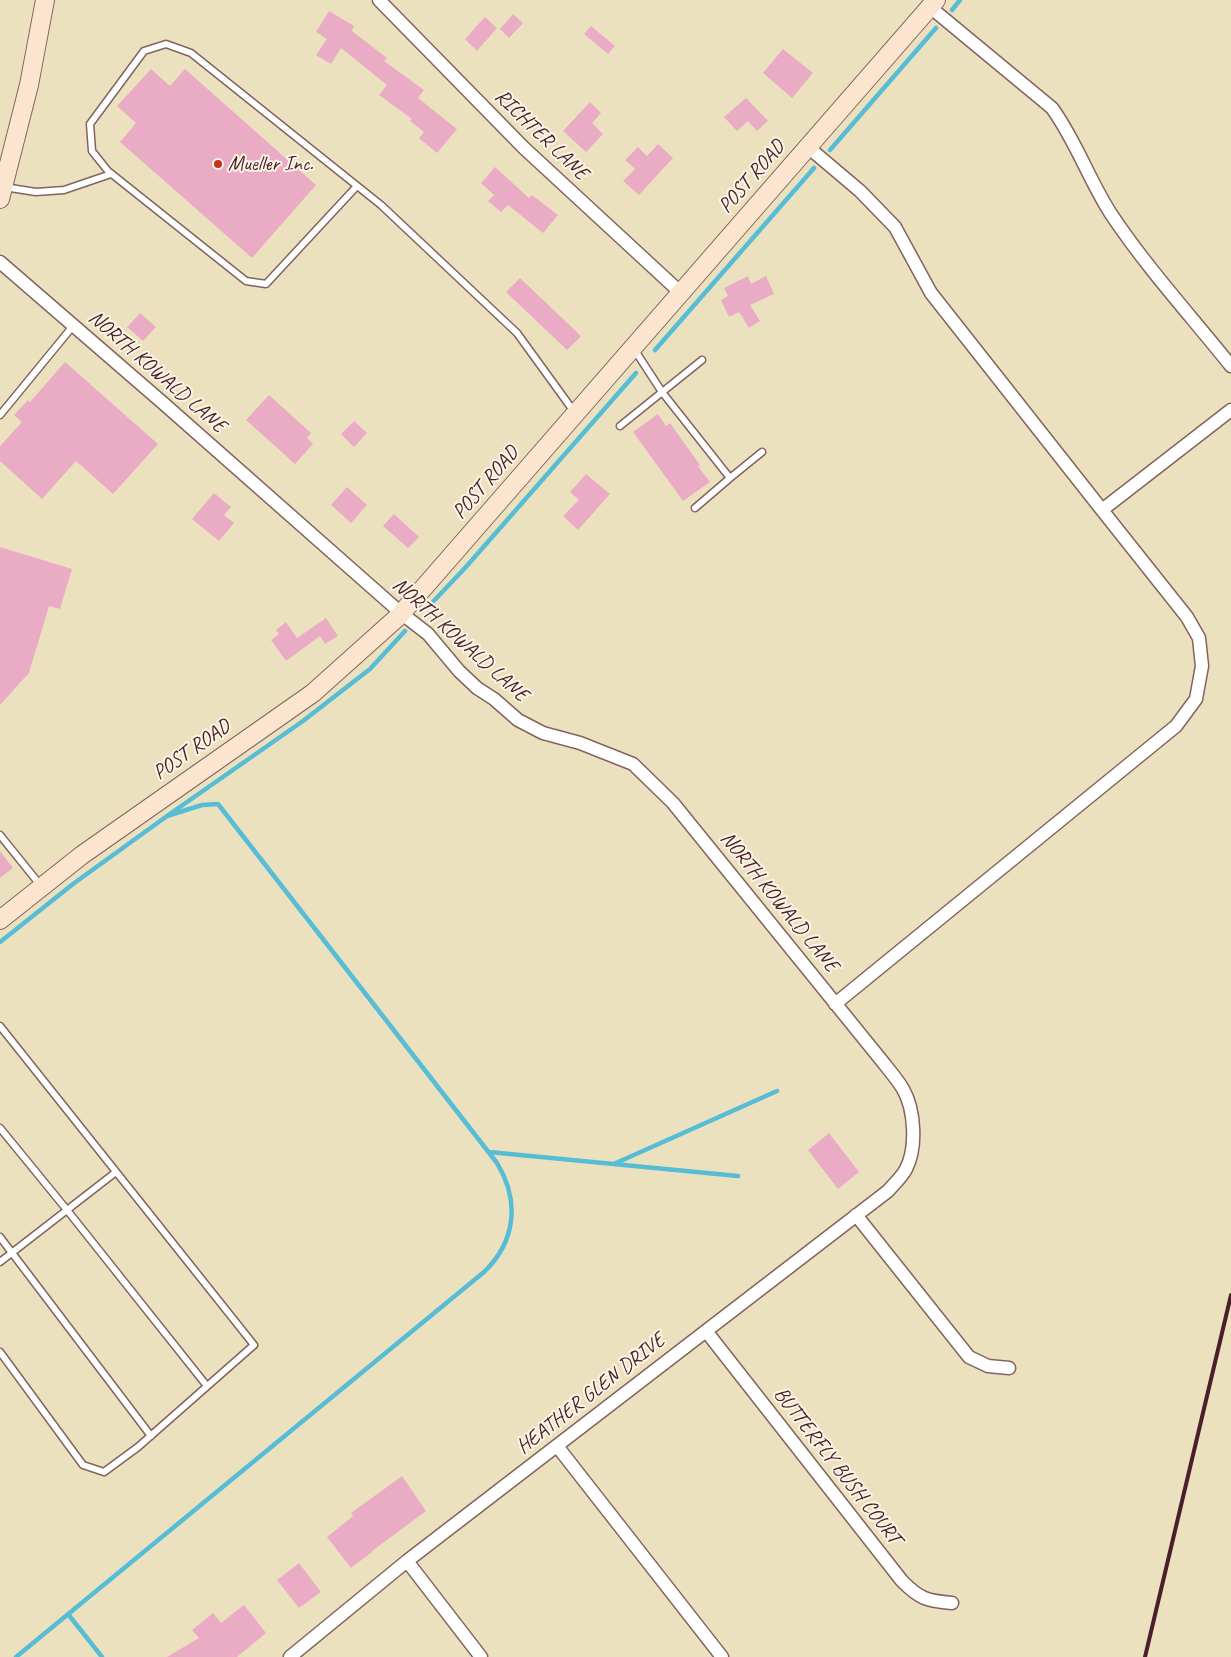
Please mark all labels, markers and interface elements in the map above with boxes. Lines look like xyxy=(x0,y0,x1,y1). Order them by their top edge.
street label: RICHTER LANE xyxy=(489,84,593,186)
street label: POST ROAD xyxy=(713,135,791,219)
place label: Mueller Inc. xyxy=(228,151,313,177)
marker: Mueller Inc. xyxy=(212,158,224,170)
street label: NORTH KOWALD LANE xyxy=(83,305,231,439)
street label: POST ROAD xyxy=(447,441,525,525)
street label: NORTH KOWALD LANE xyxy=(387,572,533,708)
street label: POST ROAD xyxy=(148,714,236,786)
street label: NORTH KOWALD LANE xyxy=(714,827,844,977)
street label: HEATHER GLEN DRIVE xyxy=(512,1328,670,1460)
street label: BUTTERFLY BUSH COURT xyxy=(768,1382,906,1550)

